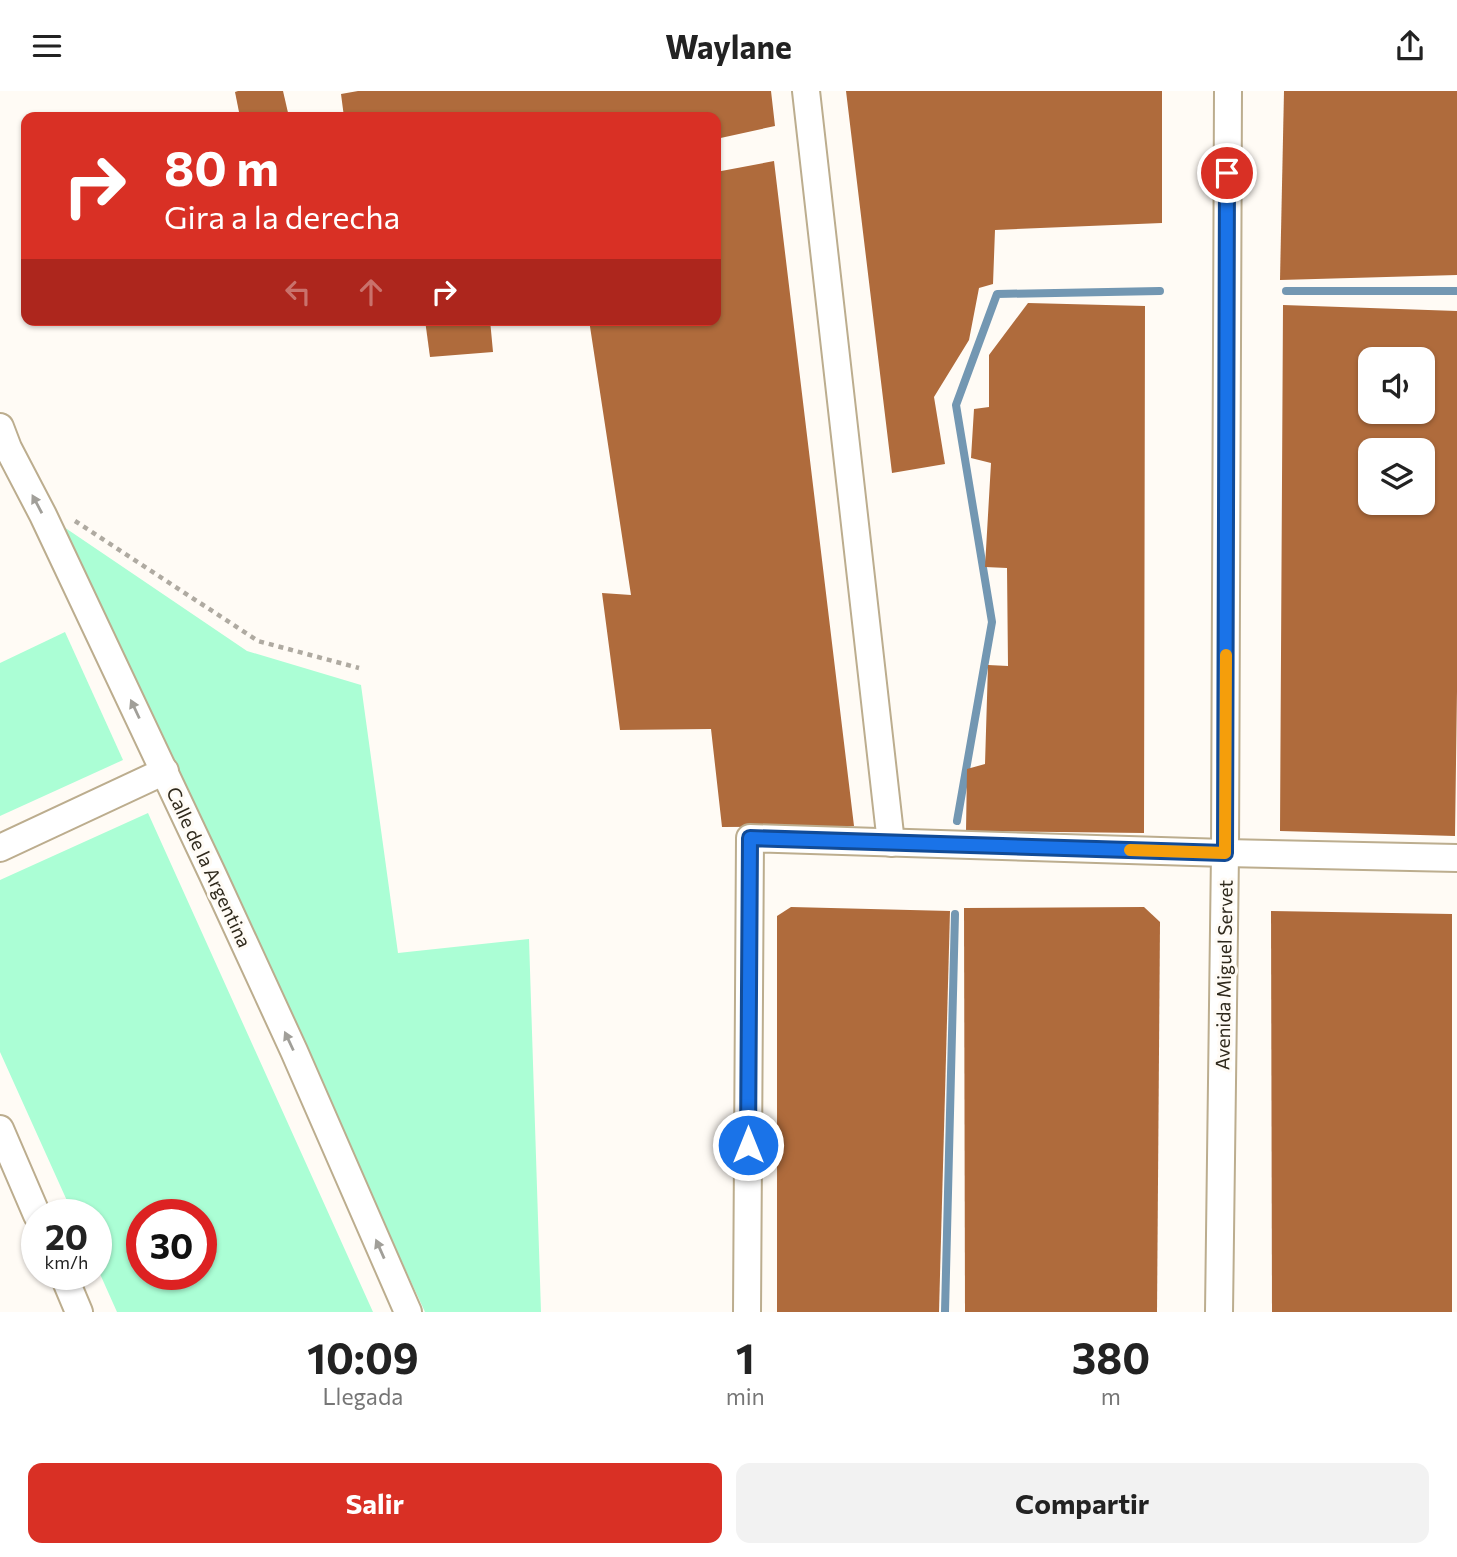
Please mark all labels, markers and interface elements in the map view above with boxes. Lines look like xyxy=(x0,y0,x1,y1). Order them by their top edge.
text: Waylane xyxy=(665,26,792,66)
icon: menu xyxy=(28,27,66,65)
icon: share xyxy=(1391,27,1429,65)
text: 80 m xyxy=(164,136,279,196)
icon: right xyxy=(49,140,140,231)
pin xyxy=(1197,143,1257,203)
icon: arrive xyxy=(1208,154,1246,192)
text: Gira a la derecha xyxy=(164,196,400,236)
icon: left xyxy=(279,273,317,311)
icon: ahead xyxy=(352,273,390,311)
icon: right xyxy=(425,273,463,311)
map controls xyxy=(1358,347,1435,515)
button: sound xyxy=(1358,347,1435,424)
button: layers xyxy=(1358,438,1435,515)
one-way arrow xyxy=(32,494,43,514)
one-way arrow xyxy=(129,699,140,720)
street label: Calle de la Argentina xyxy=(162,783,257,951)
street label: Avenida Miguel Servet xyxy=(1210,879,1237,1070)
one-way arrow xyxy=(283,1031,295,1051)
position arrow xyxy=(711,1108,785,1182)
speed limit sign: 30 xyxy=(126,1199,217,1290)
text: 20 xyxy=(45,1214,88,1257)
one-way arrow xyxy=(374,1239,385,1260)
text: km/h xyxy=(45,1251,88,1273)
text: 10:09 xyxy=(307,1331,419,1383)
text: 1 xyxy=(736,1331,755,1383)
text: 380 xyxy=(1072,1331,1150,1383)
text: Llegada xyxy=(322,1382,403,1410)
text: min xyxy=(726,1382,765,1410)
text: m xyxy=(1101,1382,1121,1410)
button: Salir xyxy=(28,1463,722,1543)
button: Compartir xyxy=(736,1463,1429,1543)

